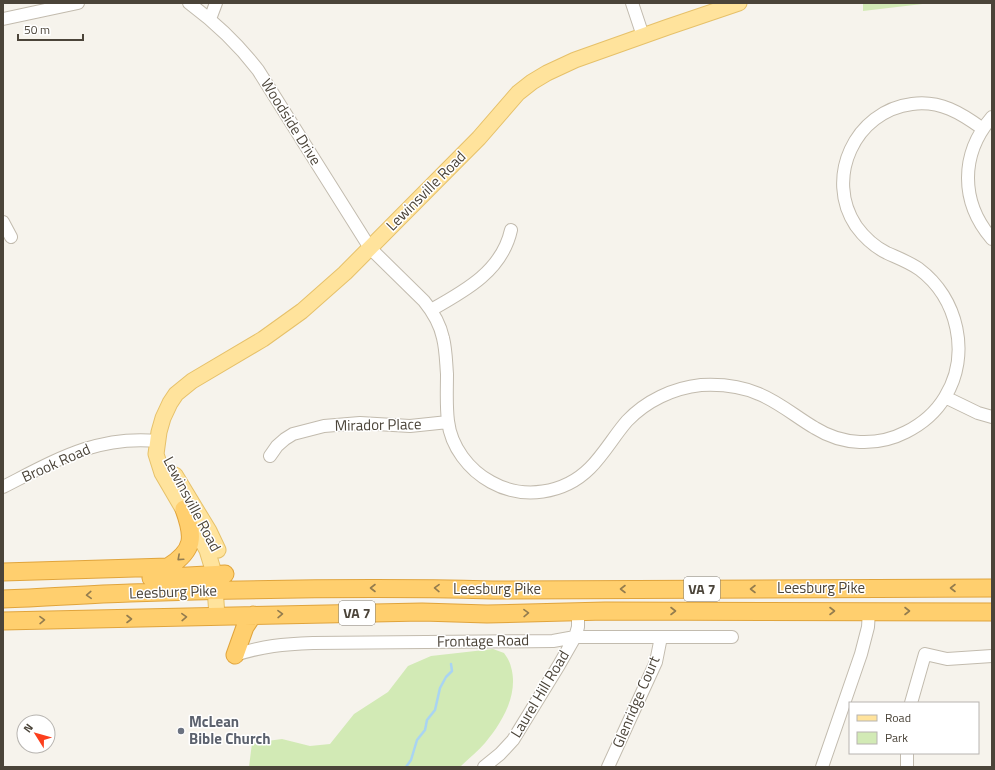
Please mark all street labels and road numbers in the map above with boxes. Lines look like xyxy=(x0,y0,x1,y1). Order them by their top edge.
street label: Woodside Drive xyxy=(256,74,327,170)
street label: Lewinsville Road xyxy=(380,145,471,236)
street label: Mirador Place xyxy=(334,412,422,437)
street label: Brook Road xyxy=(18,437,94,488)
street label: Lewinsville Road xyxy=(158,452,227,556)
street label: Leesburg Pike xyxy=(777,576,865,599)
street label: Leesburg Pike xyxy=(453,577,541,600)
road number: VA 7 xyxy=(684,577,720,601)
street label: Leesburg Pike xyxy=(129,578,217,605)
road number: VA 7 xyxy=(339,601,375,625)
street label: Frontage Road xyxy=(437,628,529,653)
street label: Laurel Hill Road xyxy=(504,646,575,742)
street label: Glenridge Court xyxy=(606,652,665,751)

